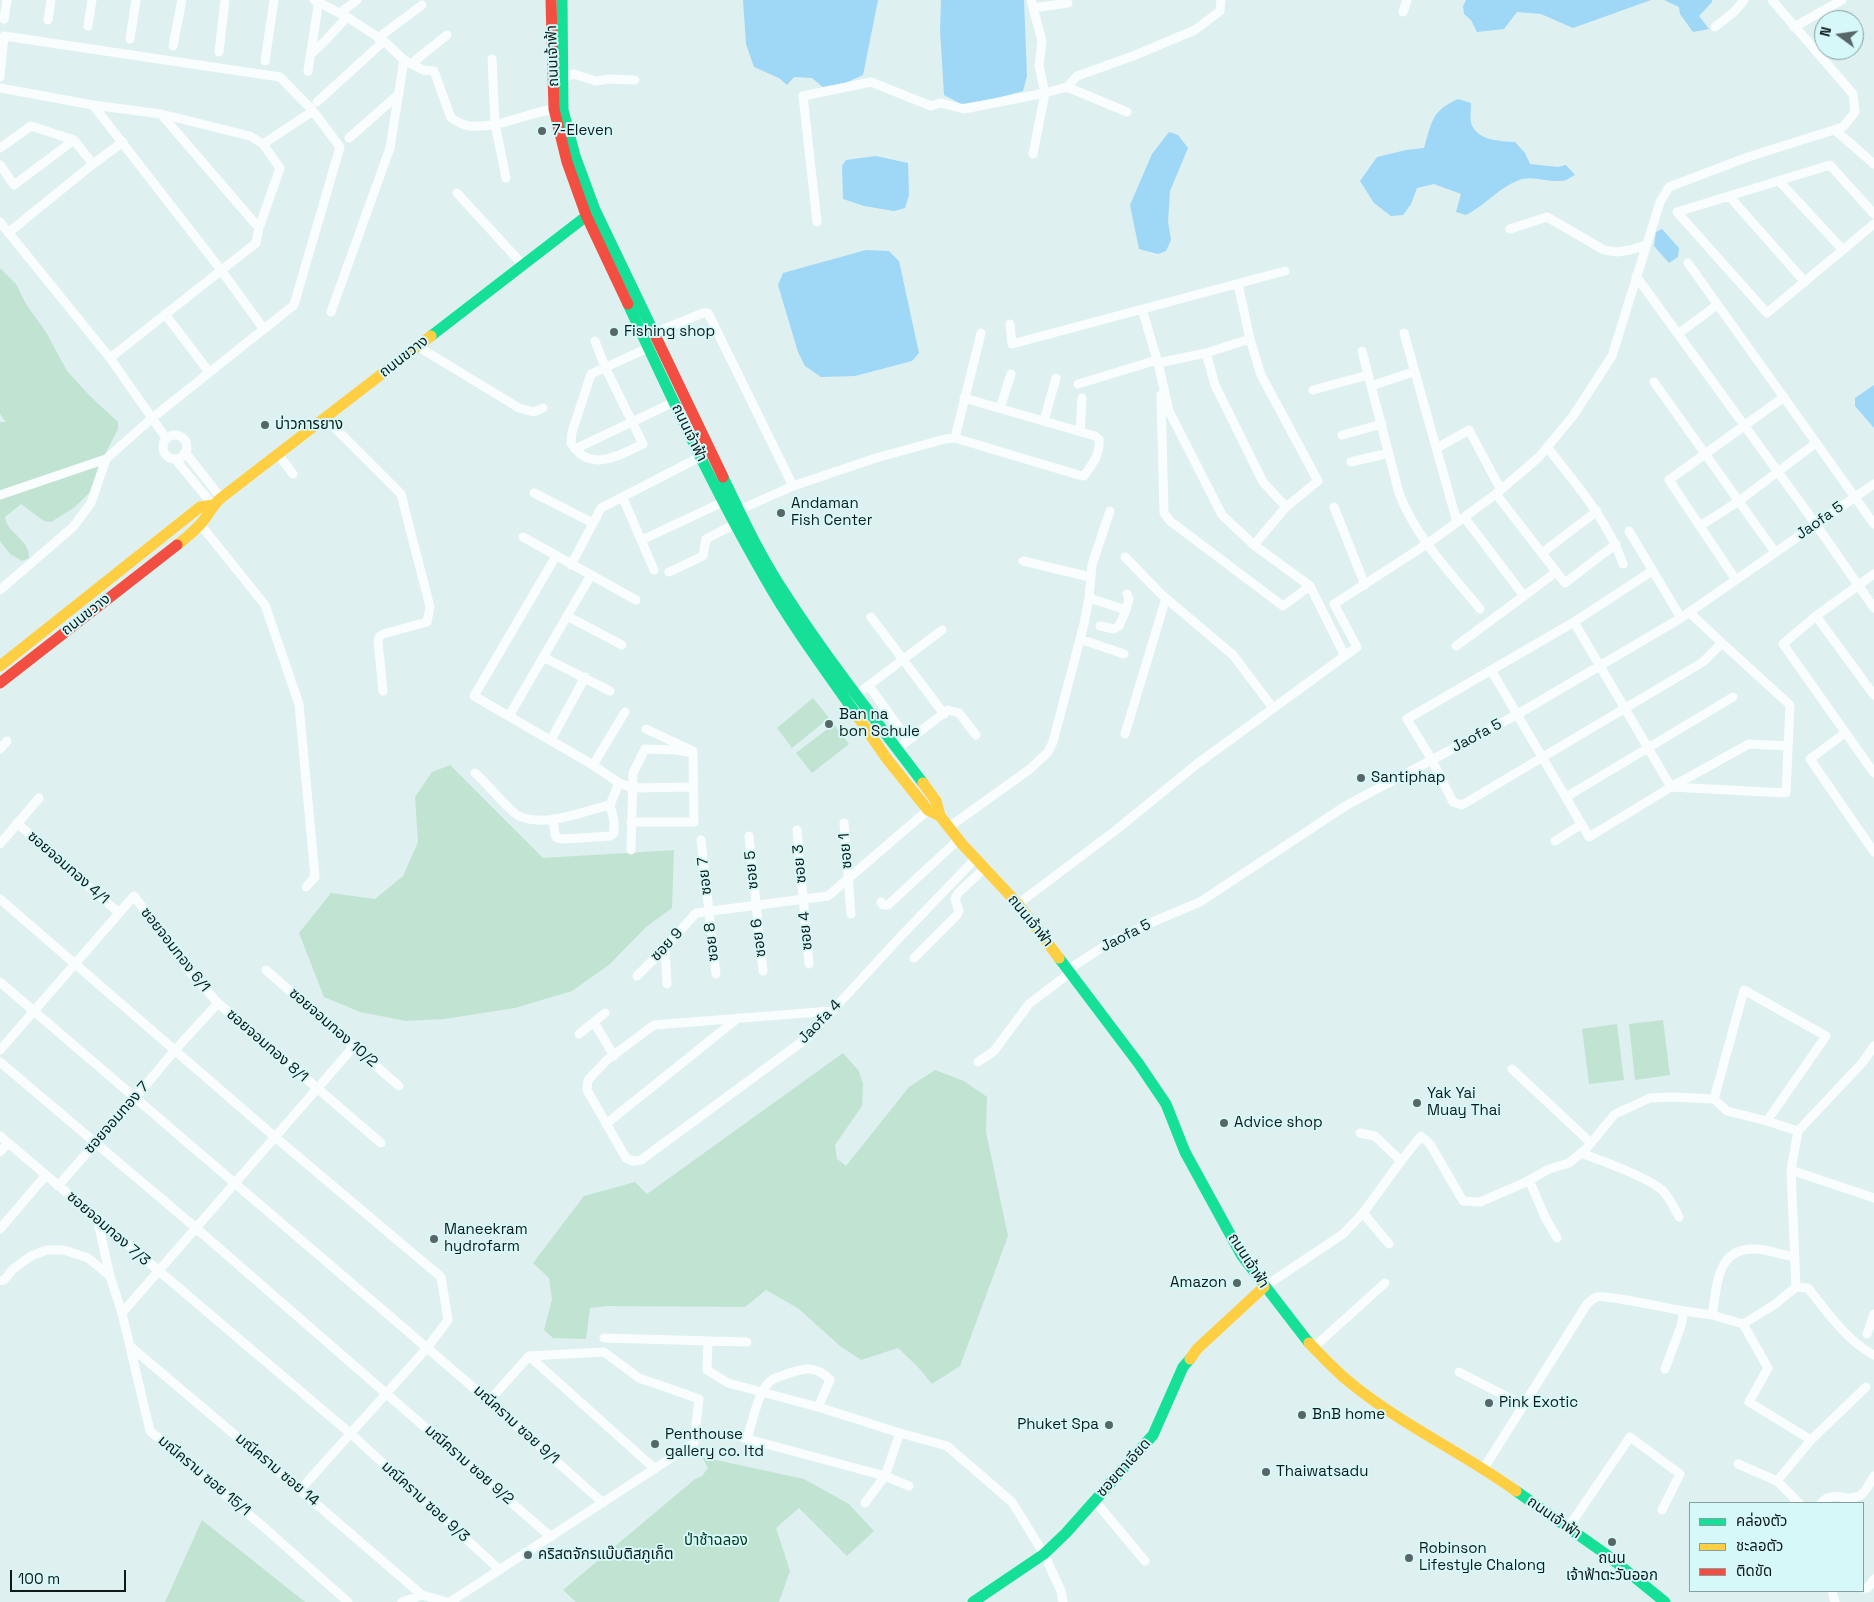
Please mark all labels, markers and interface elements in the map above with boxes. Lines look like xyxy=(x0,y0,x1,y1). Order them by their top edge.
north arrow xyxy=(1814,10,1864,60)
street label: ถนนเจ้าฟ้า xyxy=(543,25,563,87)
text: N xyxy=(1816,25,1835,38)
place label: 7-Eleven xyxy=(552,122,613,140)
marker: 7-Eleven xyxy=(536,125,548,137)
place label: Fishing shop xyxy=(624,323,715,341)
marker: Fishing shop xyxy=(608,326,620,338)
street label: ถนนขวาง xyxy=(376,332,432,382)
street label: ถนนเจ้าฟ้า xyxy=(667,401,711,465)
place label: บ่าวการยาง xyxy=(275,416,343,434)
marker: บ่าวการยาง xyxy=(259,419,271,431)
place label: Andaman Fish Center xyxy=(791,495,872,530)
street label: Jaofa 5 xyxy=(1793,498,1847,544)
marker: Andaman Fish Center xyxy=(775,507,787,519)
street label: ถนนขวาง xyxy=(58,590,114,640)
place label: Ban na bon Schule xyxy=(839,706,920,741)
street label: Jaofa 5 xyxy=(1449,715,1505,757)
marker: Ban na bon Schule xyxy=(823,718,835,730)
place label: Santiphap xyxy=(1371,769,1446,787)
marker: Santiphap xyxy=(1355,772,1367,784)
street label: ซอยจอมทอง 4/1 xyxy=(23,828,113,908)
street label: ซอย 1 xyxy=(835,832,857,870)
street label: ซอย 3 xyxy=(789,844,811,884)
street label: ซอย 5 xyxy=(741,850,763,890)
street label: ซอย 7 xyxy=(694,856,716,896)
street label: ถนนเจ้าฟ้า xyxy=(1004,891,1056,951)
street label: ซอยจอมทอง 6/1 xyxy=(136,904,214,996)
street label: ซอย 4 xyxy=(795,911,817,951)
street label: Jaofa 5 xyxy=(1098,916,1154,956)
street label: ซอย 6 xyxy=(748,918,770,958)
street label: ซอย 8 xyxy=(701,922,723,962)
street label: ซอย 9 xyxy=(647,925,687,965)
street label: ซอยจอมทอง 10/2 xyxy=(285,985,381,1071)
street label: Jaofa 4 xyxy=(795,996,845,1048)
street label: ซอยจอมทอง 8/1 xyxy=(222,1006,312,1086)
street label: ซอยจอมทอง 7 xyxy=(81,1078,153,1158)
place label: Yak Yai Muay Thai xyxy=(1427,1085,1501,1120)
marker: Yak Yai Muay Thai xyxy=(1411,1097,1423,1109)
place label: Advice shop xyxy=(1234,1114,1323,1132)
marker: Advice shop xyxy=(1218,1117,1230,1129)
street label: ซอยจอมทอง 7/3 xyxy=(63,1188,153,1270)
place label: Maneekram hydrofarm xyxy=(444,1221,528,1256)
street label: ถนนเจ้าฟ้า xyxy=(1224,1230,1272,1292)
marker: Maneekram hydrofarm xyxy=(428,1233,440,1245)
place label: Amazon xyxy=(1170,1274,1227,1292)
marker: Amazon xyxy=(1231,1277,1243,1289)
street label: มณีคราม ซอย 9/1 xyxy=(469,1382,563,1468)
place label: Pink Exotic xyxy=(1499,1394,1578,1412)
marker: Pink Exotic xyxy=(1483,1397,1495,1409)
place label: BnB home xyxy=(1312,1406,1385,1424)
marker: BnB home xyxy=(1296,1409,1308,1421)
place label: Phuket Spa xyxy=(1017,1416,1099,1434)
marker: Phuket Spa xyxy=(1103,1419,1115,1431)
street label: มณีคราม ซอย 9/2 xyxy=(421,1421,517,1509)
place label: Penthouse gallery co. ltd xyxy=(665,1426,764,1461)
street label: มณีคราม ซอย 14 xyxy=(231,1430,323,1510)
street label: มณีคราม ซอย 15/1 xyxy=(154,1432,254,1520)
street label: ซอยตาเอียด xyxy=(1093,1435,1155,1501)
marker: Penthouse gallery co. ltd xyxy=(649,1438,661,1450)
street label: มณีคราม ซอย 9/3 xyxy=(377,1458,473,1546)
place label: Thaiwatsadu xyxy=(1276,1463,1368,1481)
marker: Thaiwatsadu xyxy=(1260,1466,1272,1478)
street label: ถนนเจ้าฟ้า xyxy=(1524,1493,1584,1543)
legend xyxy=(1689,1502,1864,1592)
text: คล่องตัว xyxy=(1736,1511,1787,1530)
park label: ป่าช้าฉลอง xyxy=(684,1532,748,1550)
marker: ถนน เจ้าฟ้าตะวันออก xyxy=(1606,1536,1618,1548)
text: ชะลอตัว xyxy=(1736,1536,1783,1555)
place label: Robinson Lifestyle Chalong xyxy=(1419,1540,1545,1575)
place label: คริสตจักรแบ๊บติสภูเก็ต xyxy=(538,1546,674,1564)
marker: คริสตจักรแบ๊บติสภูเก็ต xyxy=(522,1549,534,1561)
place label: ถนน เจ้าฟ้าตะวันออก xyxy=(1566,1550,1658,1585)
marker: Robinson Lifestyle Chalong xyxy=(1403,1552,1415,1564)
scale bar xyxy=(12,1560,129,1592)
text: ติดขัด xyxy=(1736,1561,1772,1580)
text: 100 m xyxy=(18,1569,60,1588)

